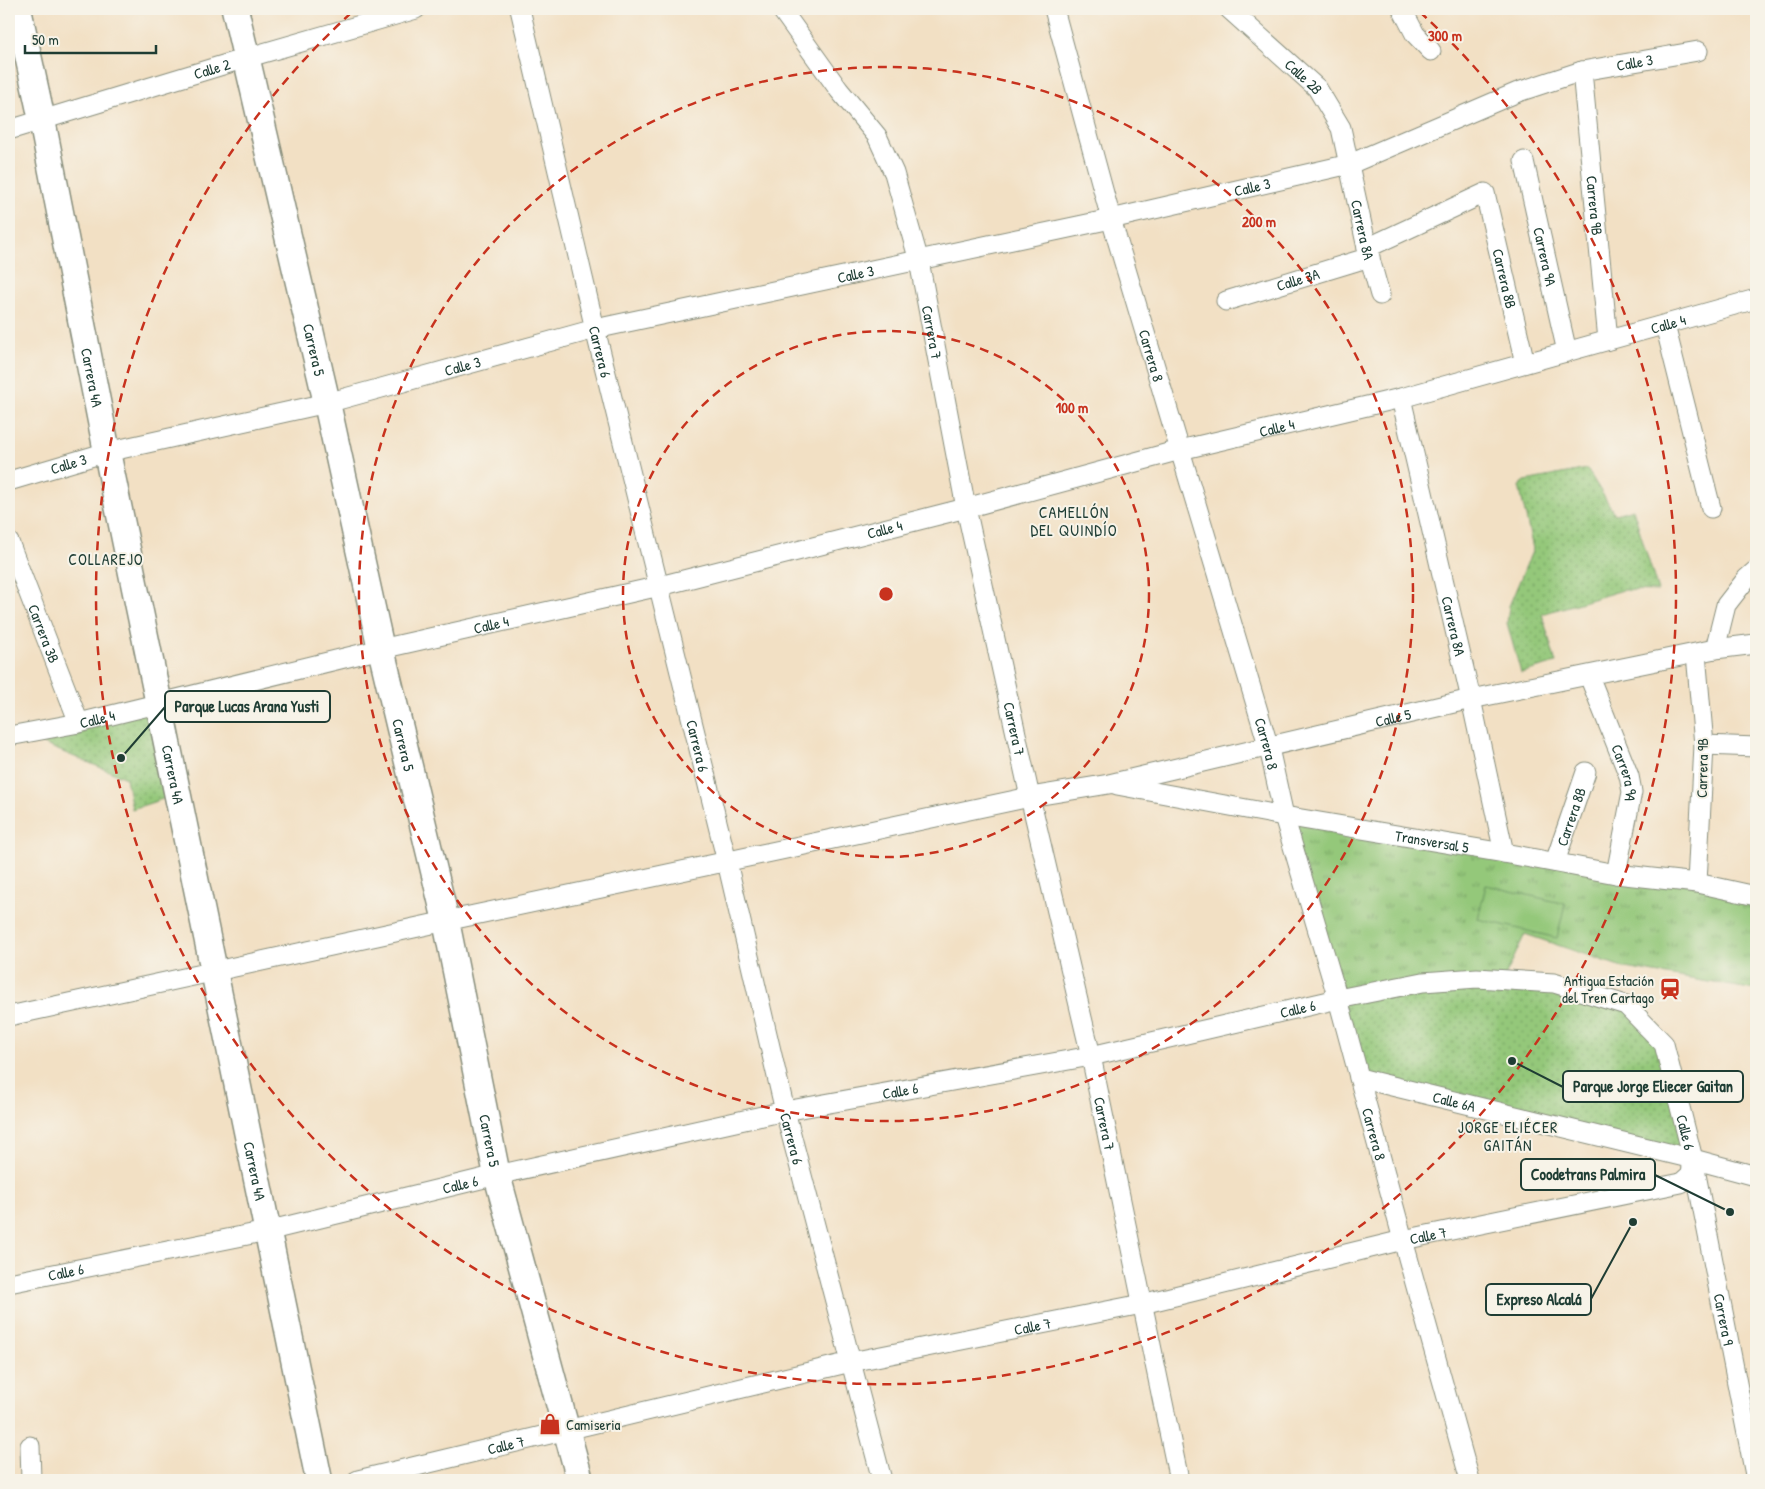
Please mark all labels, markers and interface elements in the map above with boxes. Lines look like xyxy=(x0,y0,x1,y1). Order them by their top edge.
scale bar xyxy=(25,22,156,54)
text: 300 m xyxy=(1428,25,1462,46)
text: 50 m xyxy=(32,29,59,50)
street label: Calle 3 xyxy=(1615,48,1655,75)
street label: Calle 2 xyxy=(191,53,233,84)
street label: Calle 2B xyxy=(1281,54,1329,98)
street label: Calle 3 xyxy=(1232,172,1273,201)
street label: Carrera 9B xyxy=(1582,175,1608,236)
street label: Carrera 8A xyxy=(1346,198,1380,263)
text: 200 m xyxy=(1242,211,1276,232)
street label: Carrera 9A xyxy=(1529,225,1562,289)
street label: Carrera 8B xyxy=(1488,246,1522,311)
street label: Calle 3 xyxy=(835,259,876,288)
street label: Calle 3A xyxy=(1274,262,1323,296)
street label: Carrera 7 xyxy=(917,304,948,361)
street label: Calle 4 xyxy=(1648,309,1688,338)
street label: Carrera 5 xyxy=(298,322,331,379)
street label: Carrera 6 xyxy=(584,323,617,380)
street label: Carrera 8 xyxy=(1134,327,1169,384)
street label: Carrera 4A xyxy=(76,346,109,410)
street label: Calle 3 xyxy=(442,351,483,381)
text: 100 m xyxy=(1056,397,1088,418)
street label: Calle 4 xyxy=(1257,413,1297,442)
street label: Calle 3 xyxy=(48,448,89,479)
district label: CAMELLÓN DEL QUINDÍO xyxy=(1030,501,1118,541)
street label: Calle 4 xyxy=(865,514,905,543)
district label: COLLAREJO xyxy=(68,548,144,570)
centre of rings xyxy=(877,585,895,603)
street label: Carrera 8A xyxy=(1437,594,1471,658)
street label: Carrera 3B xyxy=(24,601,65,666)
street label: Calle 4 xyxy=(471,610,511,638)
callout: Parque Lucas Arana Yusti xyxy=(165,691,330,722)
text: Parque Lucas Arana Yusti xyxy=(175,695,319,718)
street label: Carrera 7 xyxy=(999,700,1031,757)
street label: Calle 5 xyxy=(1373,703,1414,732)
street label: Calle 4 xyxy=(77,704,117,733)
street label: Carrera 8 xyxy=(1250,715,1284,772)
street label: Carrera 5 xyxy=(388,717,420,774)
street label: Carrera 6 xyxy=(682,718,715,774)
street label: Carrera 9B xyxy=(1691,738,1713,798)
street label: Carrera 9A xyxy=(1607,741,1643,804)
street label: Carrera 4A xyxy=(157,743,190,806)
street label: Carrera 8B xyxy=(1551,784,1590,849)
street label: Transversal 5 xyxy=(1394,824,1471,858)
place label: Antigua Estación del Tren Cartago xyxy=(1562,970,1654,1008)
station icon: Antigua Estación del Tren Cartago xyxy=(1657,976,1683,1002)
street label: Calle 6 xyxy=(1278,994,1318,1023)
callout: Parque Jorge Eliecer Gaitan xyxy=(1563,1071,1743,1102)
text: Parque Jorge Eliecer Gaitan xyxy=(1573,1075,1733,1098)
street label: Calle 6 xyxy=(881,1077,920,1104)
street label: Calle 6A xyxy=(1431,1086,1478,1117)
street label: Carrera 7 xyxy=(1089,1095,1121,1152)
street label: Carrera 8 xyxy=(1357,1106,1392,1163)
street label: Carrera 6 xyxy=(775,1110,809,1167)
street label: Carrera 5 xyxy=(475,1112,506,1169)
street label: Calle 6 xyxy=(1672,1112,1701,1152)
district label: JORGE ELIÉCER GAITÁN xyxy=(1458,1116,1558,1156)
street label: Carrera 4A xyxy=(239,1140,272,1203)
callout: Coodetrans Palmira xyxy=(1521,1159,1655,1190)
text: Coodetrans Palmira xyxy=(1531,1163,1646,1185)
street label: Calle 6 xyxy=(440,1170,480,1198)
street label: Calle 7 xyxy=(1408,1221,1449,1249)
street label: Calle 6 xyxy=(46,1258,86,1285)
callout: Expreso Alcalá xyxy=(1486,1284,1591,1315)
text: Expreso Alcalá xyxy=(1497,1288,1582,1311)
street label: Carrera 9 xyxy=(1709,1292,1740,1347)
street label: Calle 7 xyxy=(1012,1312,1053,1340)
shop icon: Camiseria xyxy=(537,1411,563,1437)
place label: Camiseria xyxy=(566,1414,621,1435)
street label: Calle 7 xyxy=(485,1430,526,1459)

